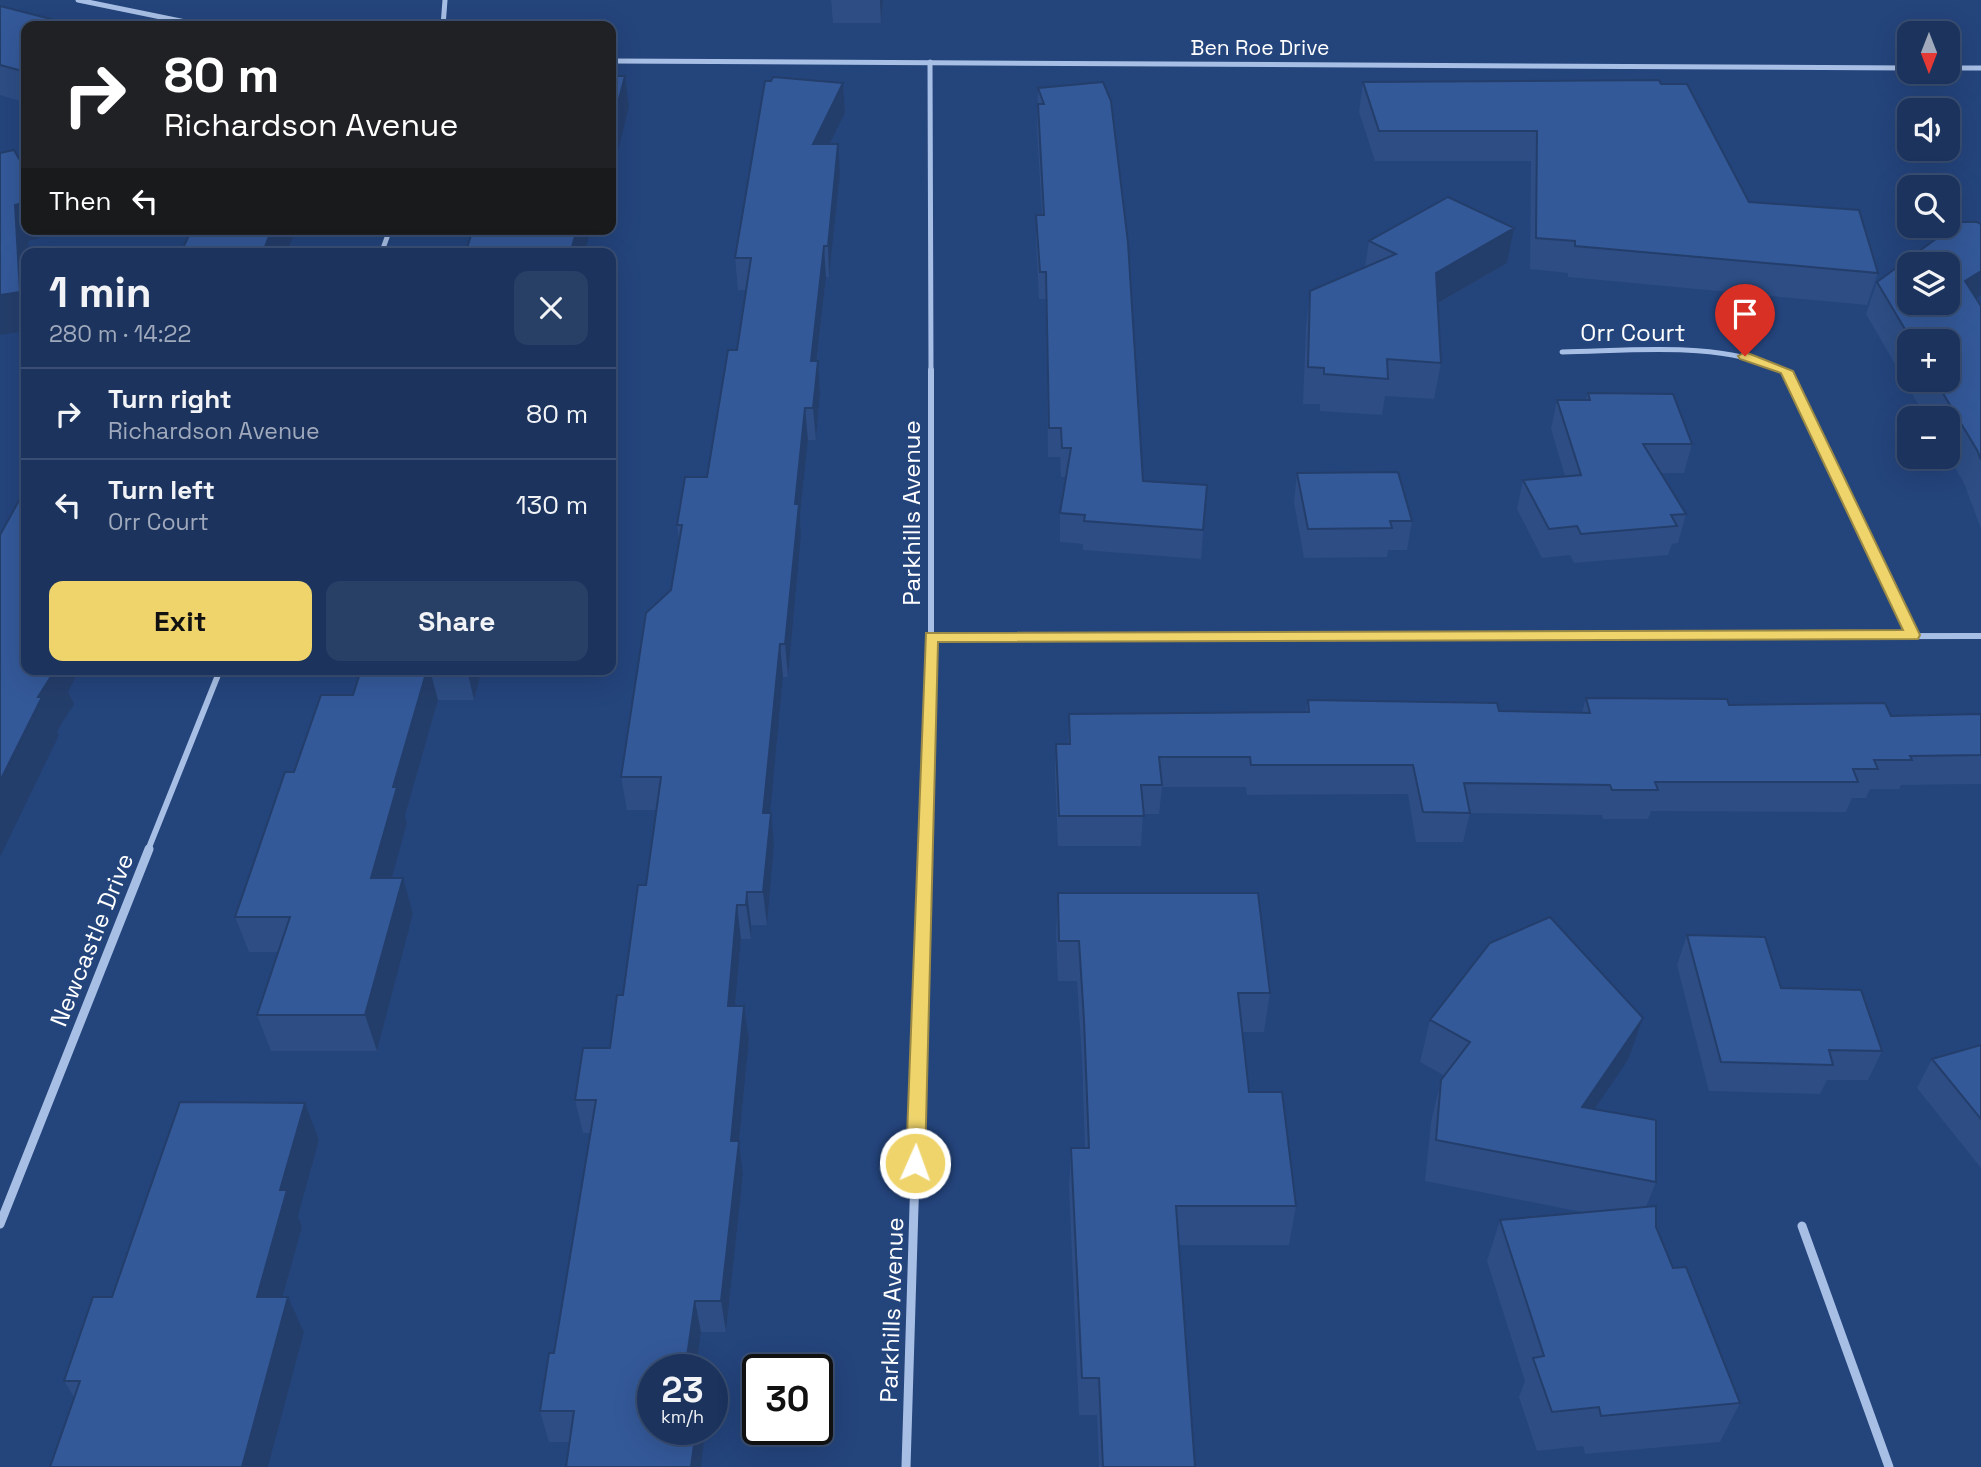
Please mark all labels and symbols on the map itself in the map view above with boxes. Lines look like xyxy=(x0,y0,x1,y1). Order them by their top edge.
north arrow xyxy=(1897,21,1960,84)
street label: Ben Roe Drive xyxy=(1191,34,1329,61)
pin xyxy=(1715,284,1775,356)
street label: Orr Court xyxy=(1580,317,1686,348)
street label: Parkhills Avenue xyxy=(896,420,927,606)
street label: Newcastle Drive xyxy=(43,849,140,1031)
position arrow xyxy=(878,1126,952,1200)
street label: Parkhills Avenue xyxy=(873,1217,910,1403)
speed limit sign: 30 xyxy=(742,1354,833,1445)

